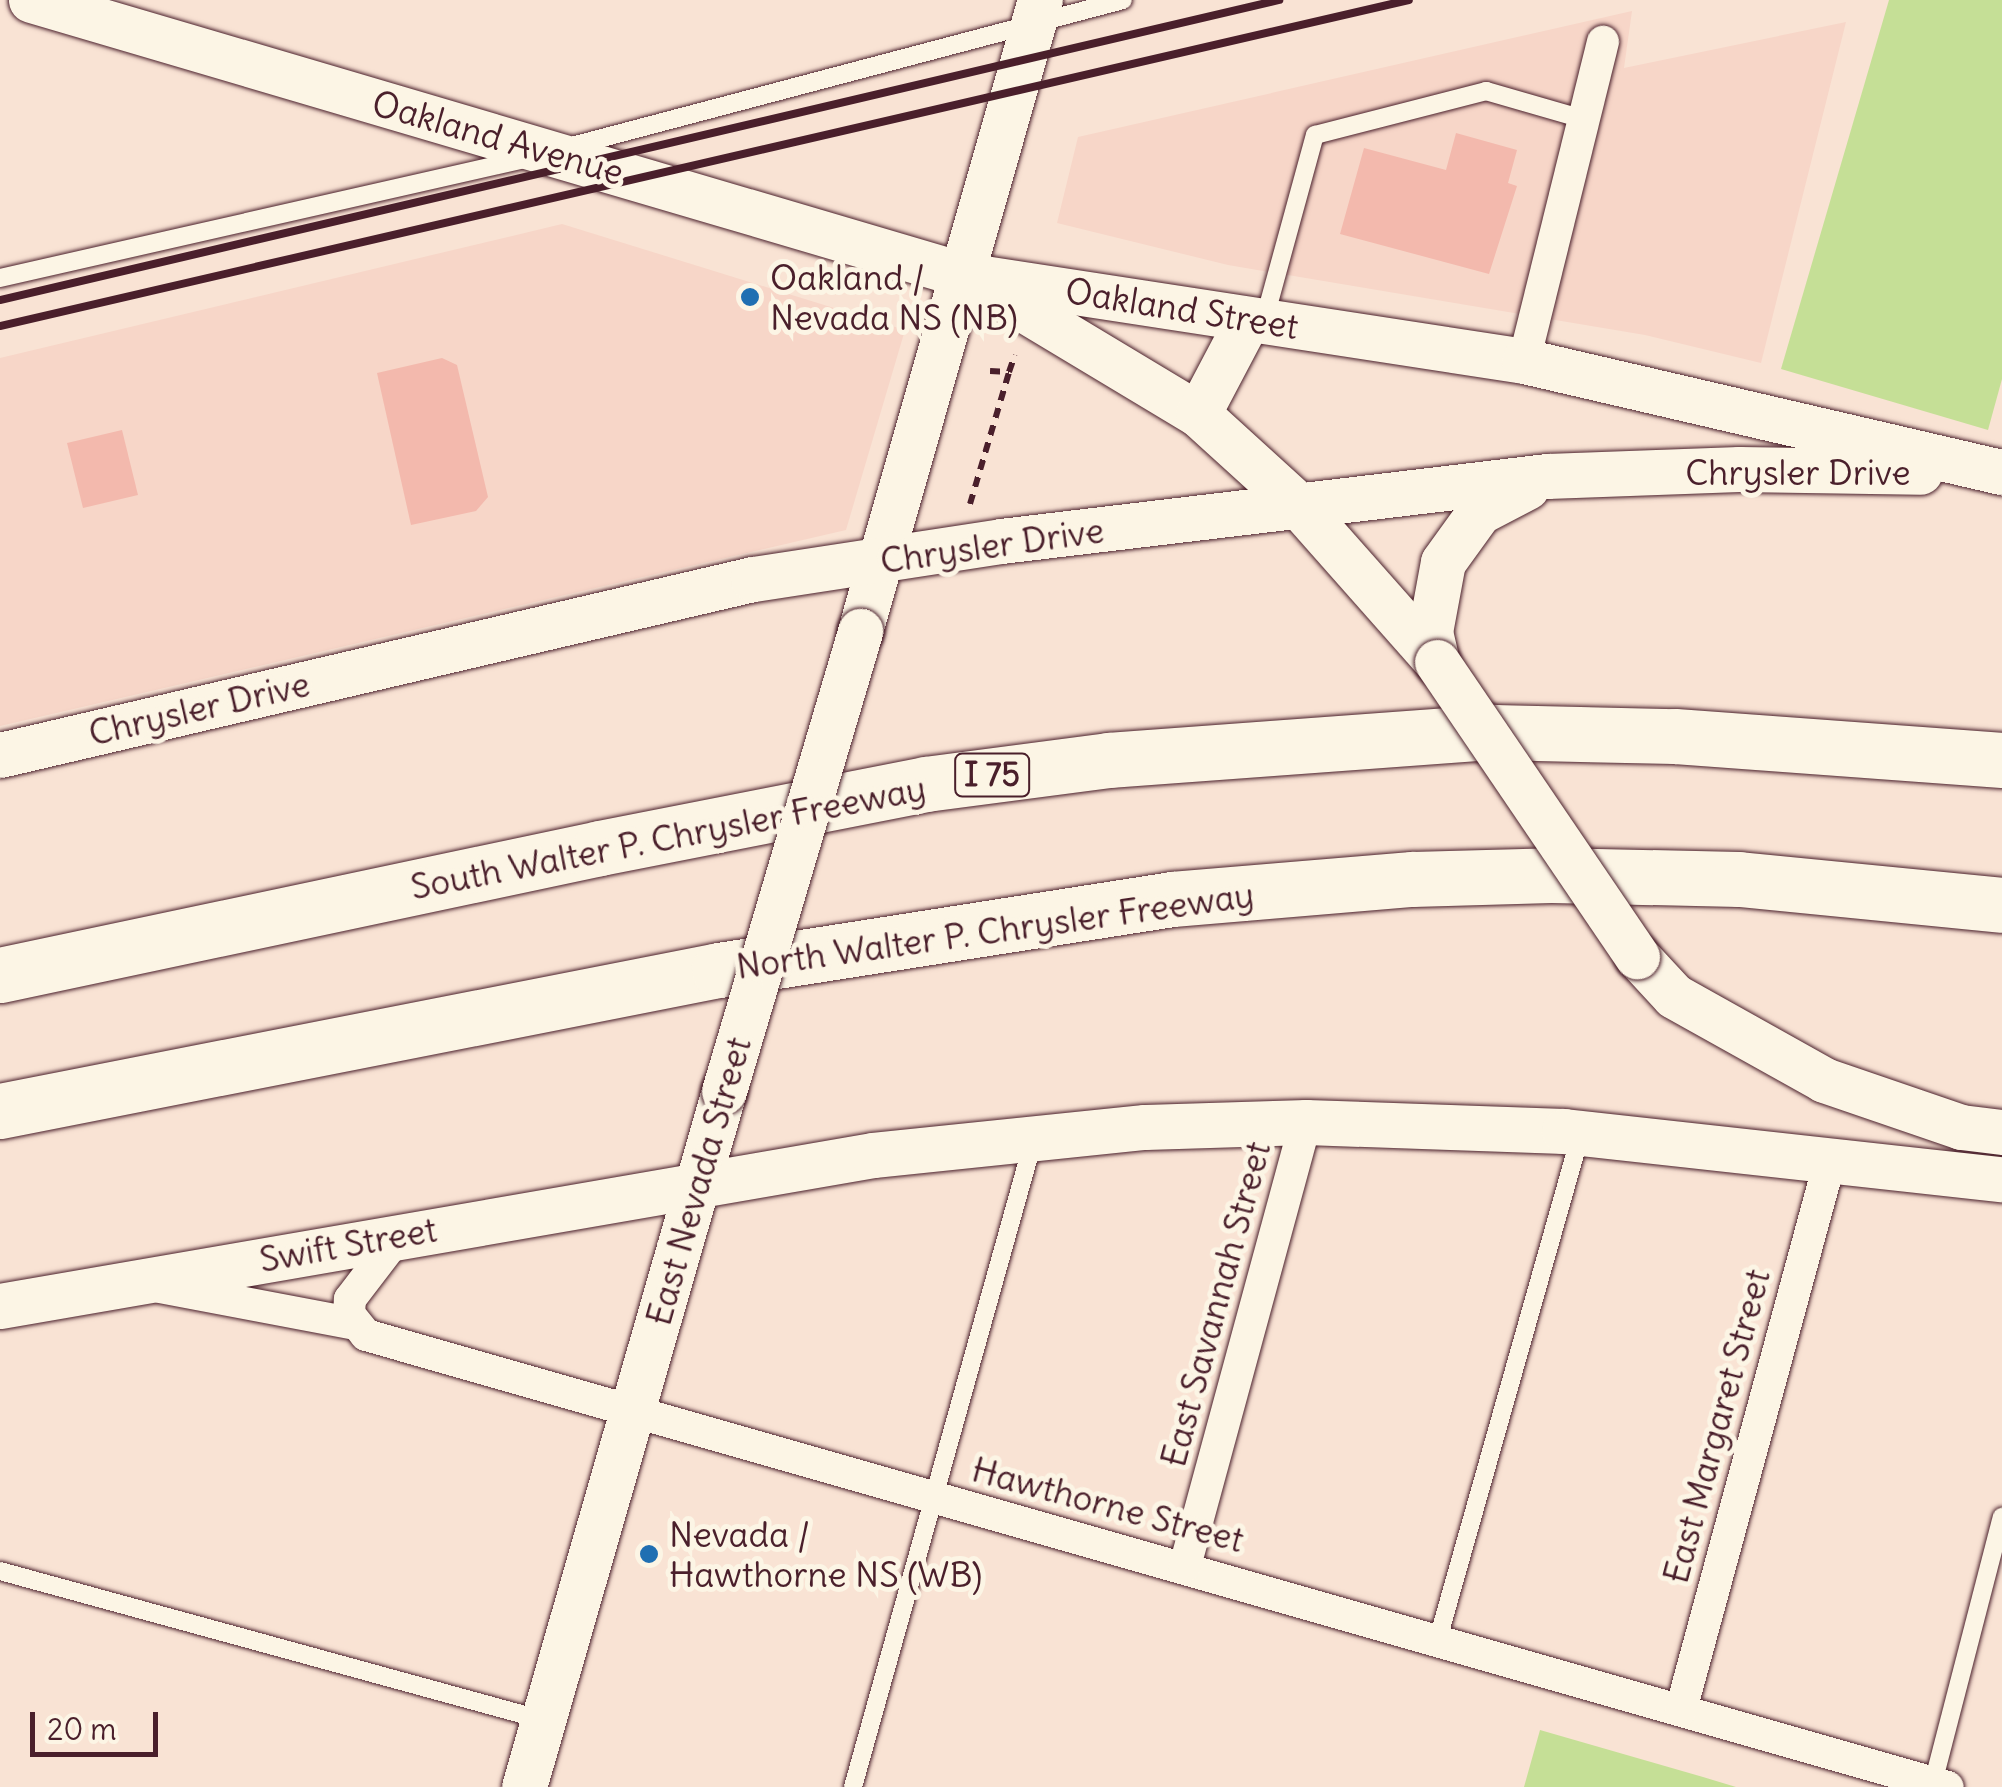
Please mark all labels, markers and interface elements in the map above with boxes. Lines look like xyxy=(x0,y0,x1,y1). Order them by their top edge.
street label: Oakland Avenue xyxy=(368,81,628,193)
place label: Oakland / Nevada NS (NB) xyxy=(770,256,1018,338)
street label: Oakland Street xyxy=(1062,269,1302,347)
marker: Oakland / Nevada NS (NB) xyxy=(739,286,761,308)
street label: Chrysler Drive xyxy=(1685,451,1911,493)
street label: Chrysler Drive xyxy=(877,509,1107,581)
street label: Chrysler Drive xyxy=(84,662,314,754)
road number: I 75 xyxy=(952,748,1032,802)
street label: South Walter P. Chrysler Freeway xyxy=(407,766,929,908)
street label: North Walter P. Chrysler Freeway xyxy=(734,873,1256,987)
street label: East Nevada Street xyxy=(637,1032,759,1330)
street label: East Savannah Street xyxy=(1151,1137,1279,1471)
street label: Swift Street xyxy=(256,1208,440,1280)
street label: East Margaret Street xyxy=(1654,1264,1778,1588)
street label: Hawthorne Street xyxy=(968,1448,1248,1560)
place label: Nevada / Hawthorne NS (WB) xyxy=(669,1513,982,1595)
marker: Nevada / Hawthorne NS (WB) xyxy=(638,1543,660,1565)
scale bar xyxy=(35,1692,162,1754)
text: 20 m xyxy=(47,1710,117,1748)

